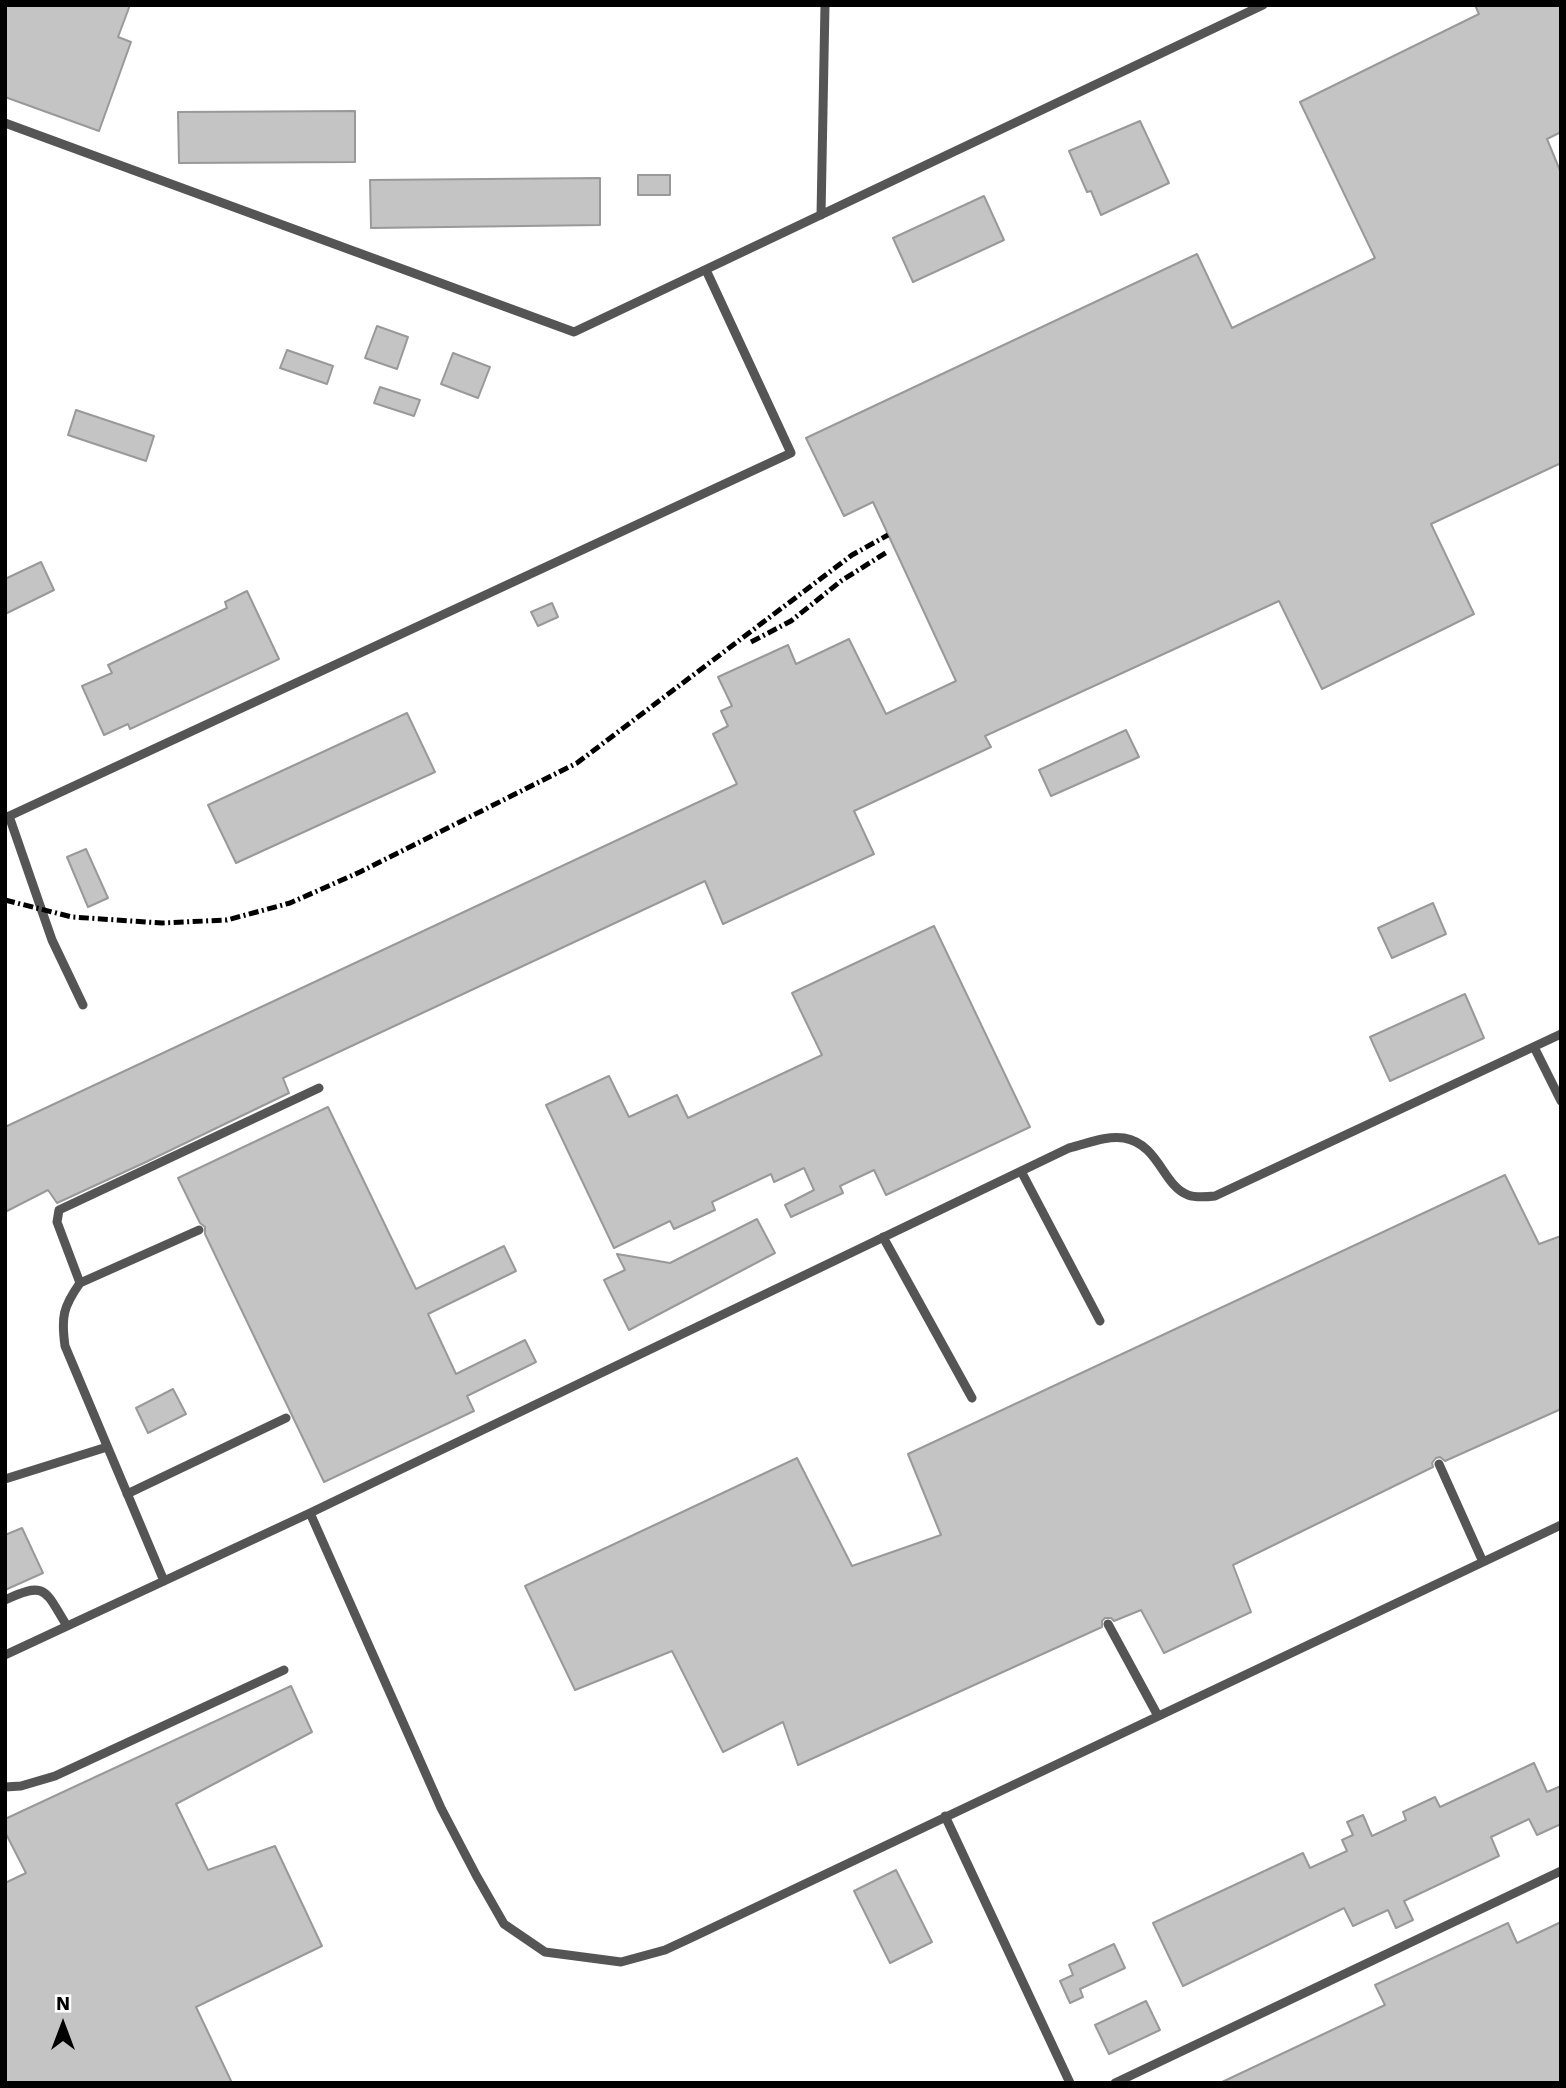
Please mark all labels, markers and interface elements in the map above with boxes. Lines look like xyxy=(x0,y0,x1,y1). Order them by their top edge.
north arrow xyxy=(28,1990,98,2060)
text: N xyxy=(56,1992,70,2015)

